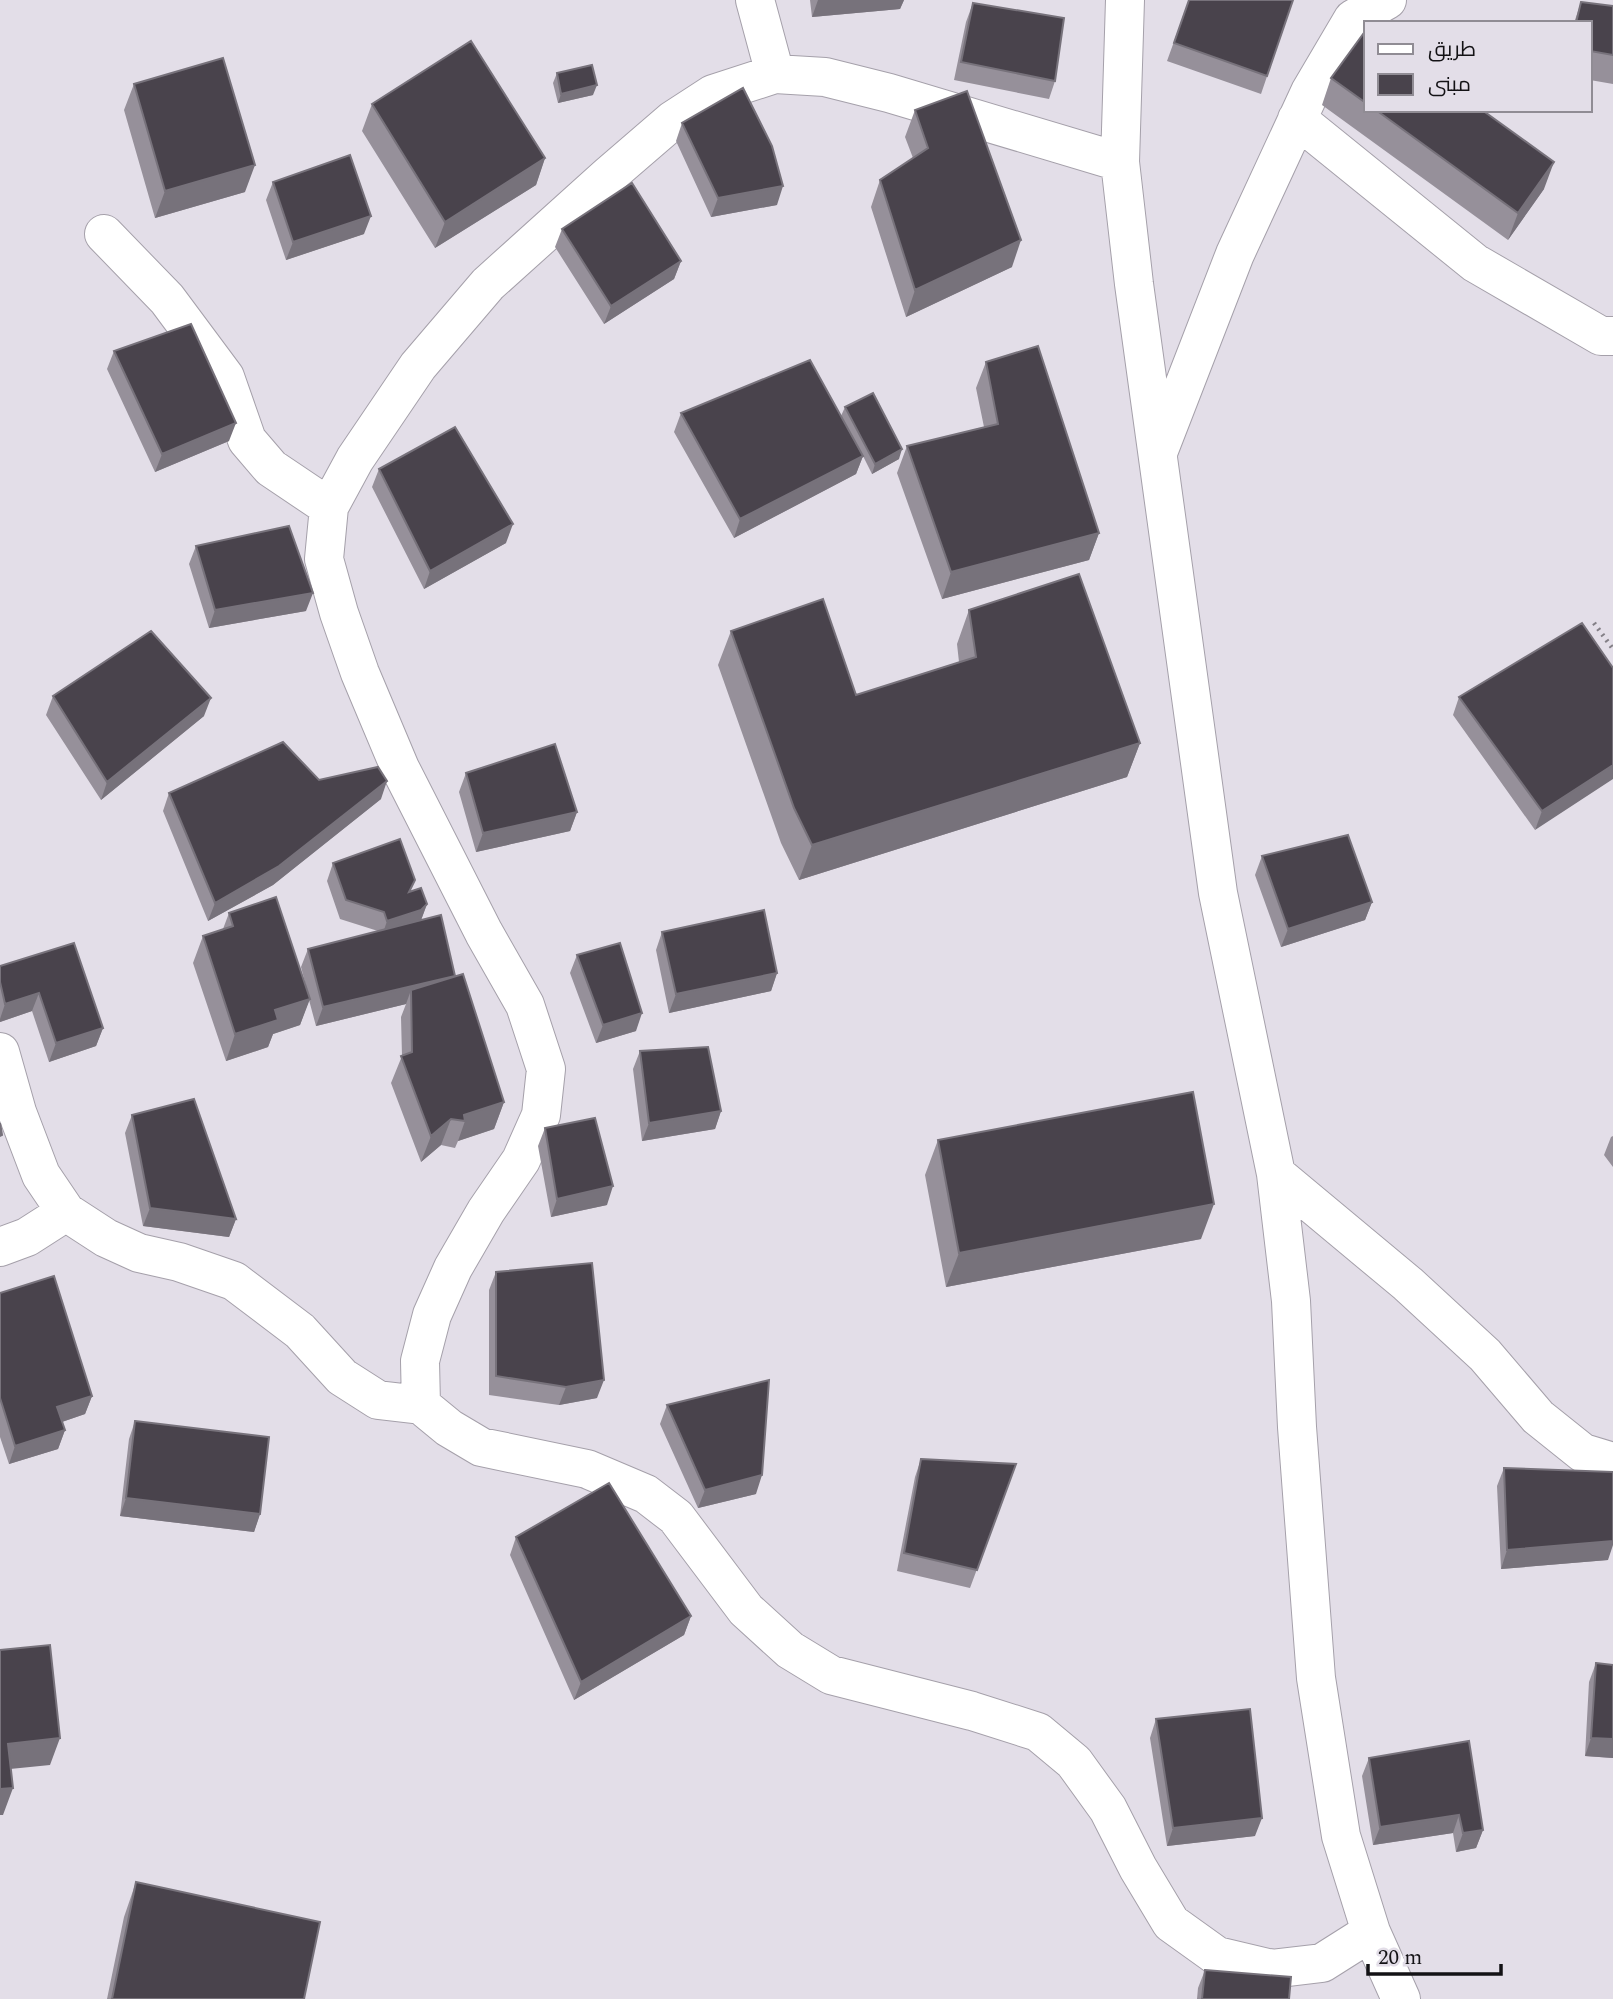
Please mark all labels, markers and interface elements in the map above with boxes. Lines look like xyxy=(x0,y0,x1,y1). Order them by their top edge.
legend xyxy=(1364,21,1592,112)
text: طريق xyxy=(1428,34,1476,66)
text: مبنى xyxy=(1428,69,1471,101)
scale bar xyxy=(1368,1932,1501,1976)
text: 20 m xyxy=(1378,1942,1422,1974)

